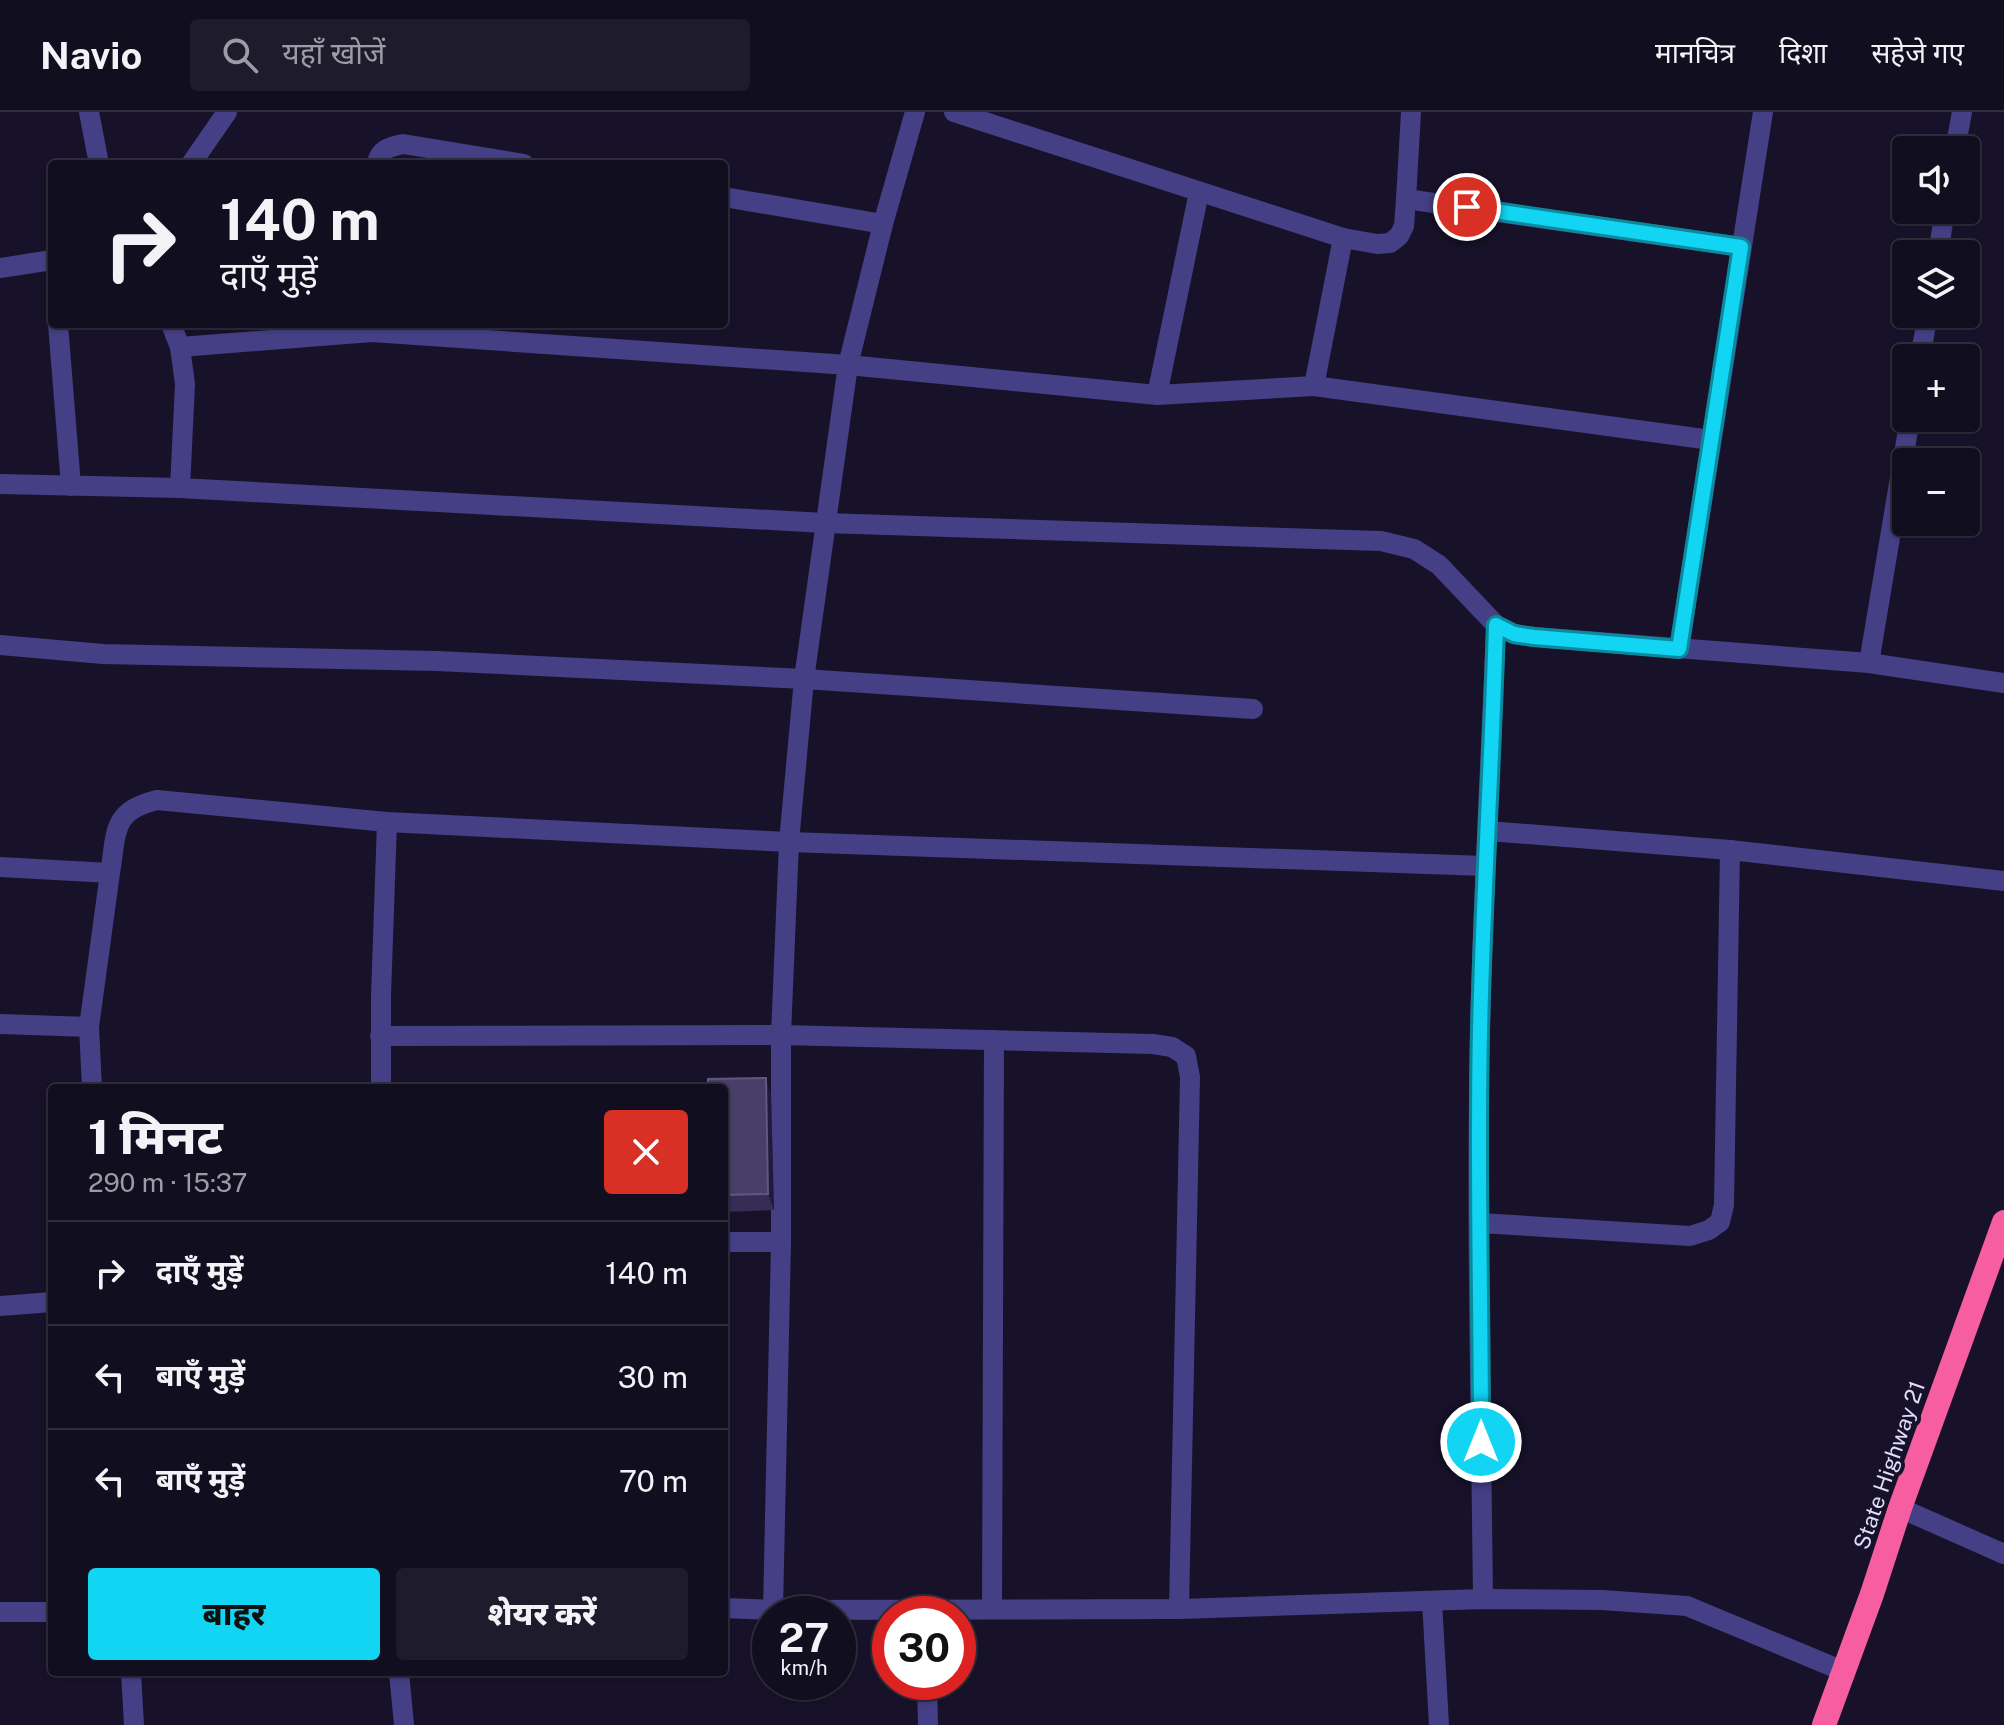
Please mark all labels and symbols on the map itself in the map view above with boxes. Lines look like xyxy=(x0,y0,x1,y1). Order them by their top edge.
pin xyxy=(1433,173,1501,241)
street label: State Highway 21 xyxy=(1848,1377,1930,1553)
position arrow xyxy=(1439,1400,1523,1484)
speed limit sign: 30 xyxy=(872,1596,976,1700)

